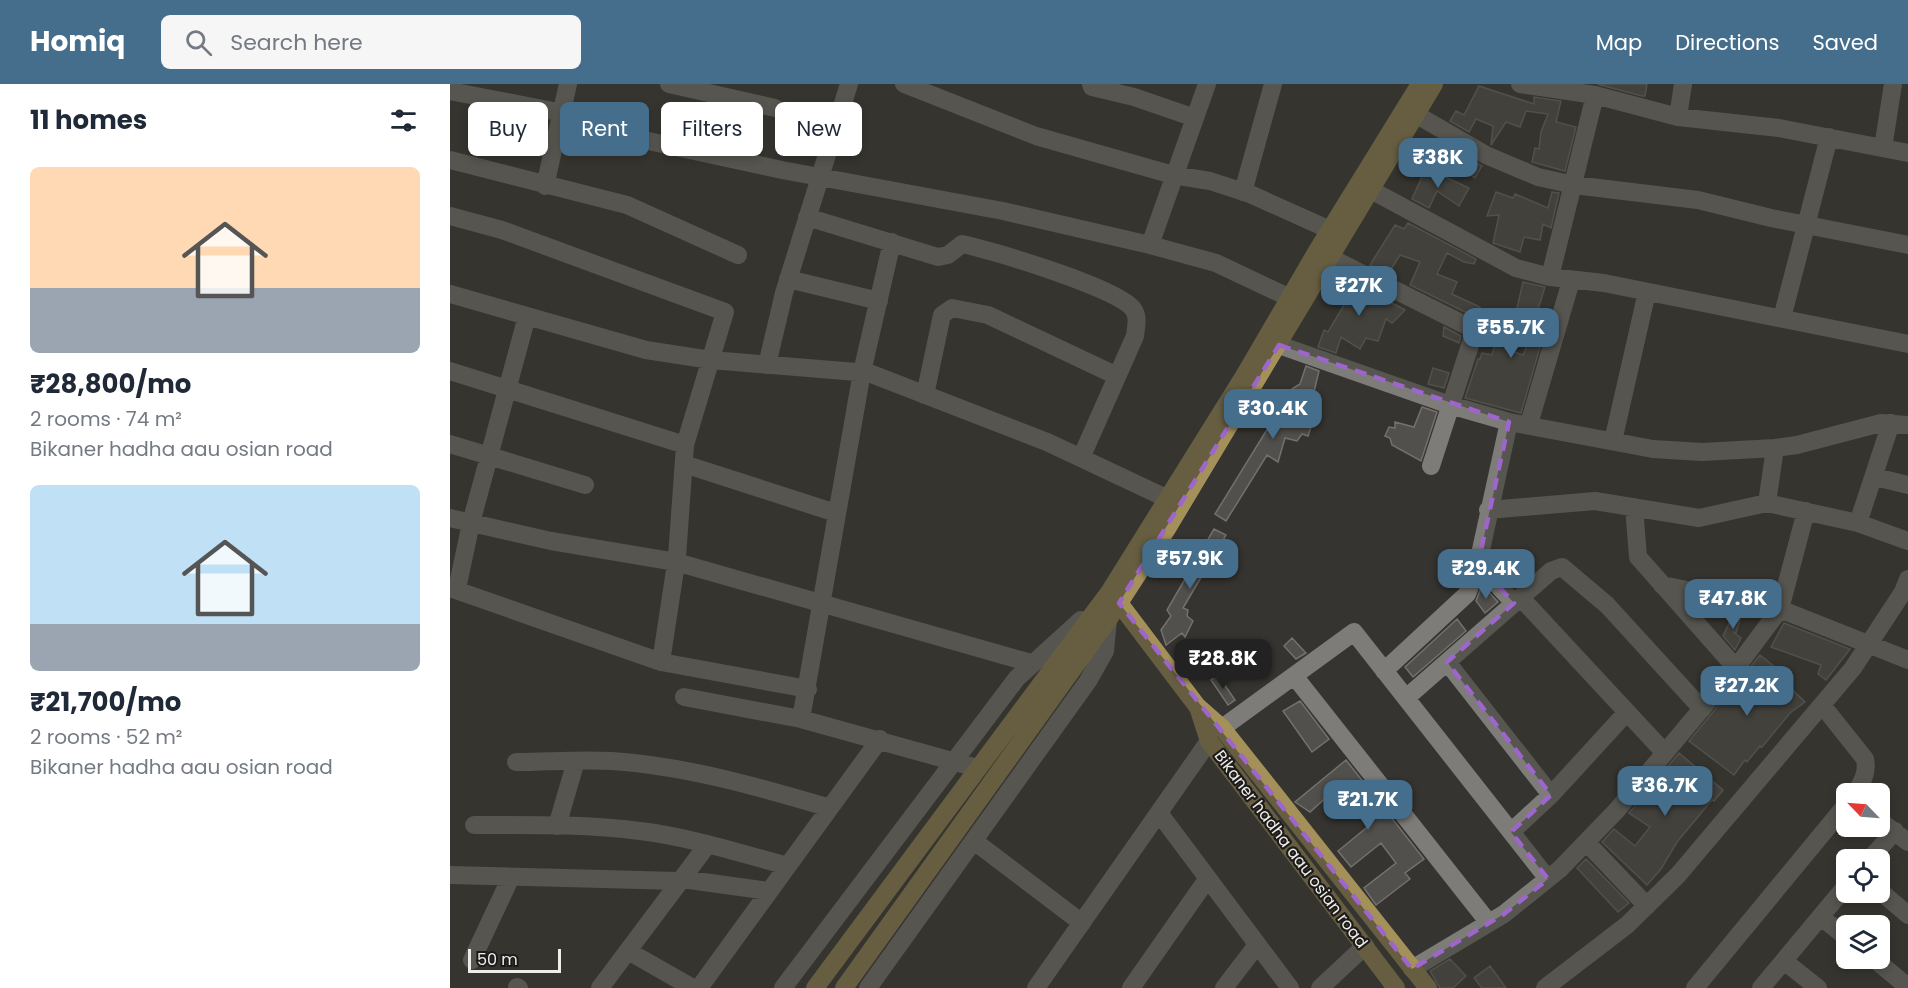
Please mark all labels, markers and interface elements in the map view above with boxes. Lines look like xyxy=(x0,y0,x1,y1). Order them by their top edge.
search box xyxy=(161,15,581,69)
text: Homiq xyxy=(30,22,125,61)
icon: search xyxy=(182,26,215,59)
text: Search here xyxy=(230,27,363,58)
text: Map xyxy=(1596,28,1642,57)
text: Directions xyxy=(1675,28,1779,57)
text: Saved xyxy=(1812,28,1878,57)
text: 11 homes xyxy=(30,102,147,138)
chip: Buy xyxy=(468,102,548,156)
chip: Rent xyxy=(560,102,649,156)
chip: Filters xyxy=(661,102,763,156)
chip: New xyxy=(775,102,862,156)
icon: filters xyxy=(387,104,420,137)
pin: ₹38K xyxy=(1402,138,1474,189)
text: ₹38K xyxy=(1413,143,1463,171)
icon: home xyxy=(171,206,279,314)
pin: ₹27K xyxy=(1323,266,1395,317)
text: ₹27K xyxy=(1335,271,1383,299)
pin: ₹55.7K xyxy=(1462,308,1560,359)
text: ₹55.7K xyxy=(1477,313,1545,341)
text: ₹28,800/mo xyxy=(30,366,191,402)
pin: ₹30.4K xyxy=(1224,389,1322,440)
text: ₹30.4K xyxy=(1238,394,1308,422)
text: 2 rooms · 74 m² xyxy=(30,405,182,433)
text: Bikaner hadha aau osian road xyxy=(30,435,333,463)
icon: home xyxy=(171,524,279,632)
pin: ₹57.9K xyxy=(1141,539,1239,590)
text: ₹57.9K xyxy=(1156,544,1224,572)
pin: ₹29.4K xyxy=(1437,549,1535,600)
text: ₹29.4K xyxy=(1452,554,1520,582)
pin: ₹47.8K xyxy=(1684,579,1782,630)
text: ₹47.8K xyxy=(1699,584,1767,612)
pin: ₹28.8K xyxy=(1174,639,1272,690)
text: ₹28.8K xyxy=(1189,644,1257,672)
pin: ₹27.2K xyxy=(1698,666,1796,717)
text: ₹27.2K xyxy=(1714,671,1780,699)
text: ₹21,700/mo xyxy=(30,684,181,720)
text: 2 rooms · 52 m² xyxy=(30,723,182,751)
street label: Bikaner hadha aau osian road xyxy=(1209,745,1373,953)
text: Bikaner hadha aau osian road xyxy=(30,753,333,781)
pin: ₹36.7K xyxy=(1616,766,1714,817)
text: ₹36.7K xyxy=(1631,771,1699,799)
pin: ₹21.7K xyxy=(1319,780,1417,831)
north arrow xyxy=(1836,783,1890,837)
map controls xyxy=(1836,783,1890,969)
text: ₹21.7K xyxy=(1337,785,1399,813)
button: locate xyxy=(1836,849,1890,903)
button: layers xyxy=(1836,915,1890,969)
scale bar xyxy=(468,946,561,974)
text: 50 m xyxy=(477,948,518,971)

